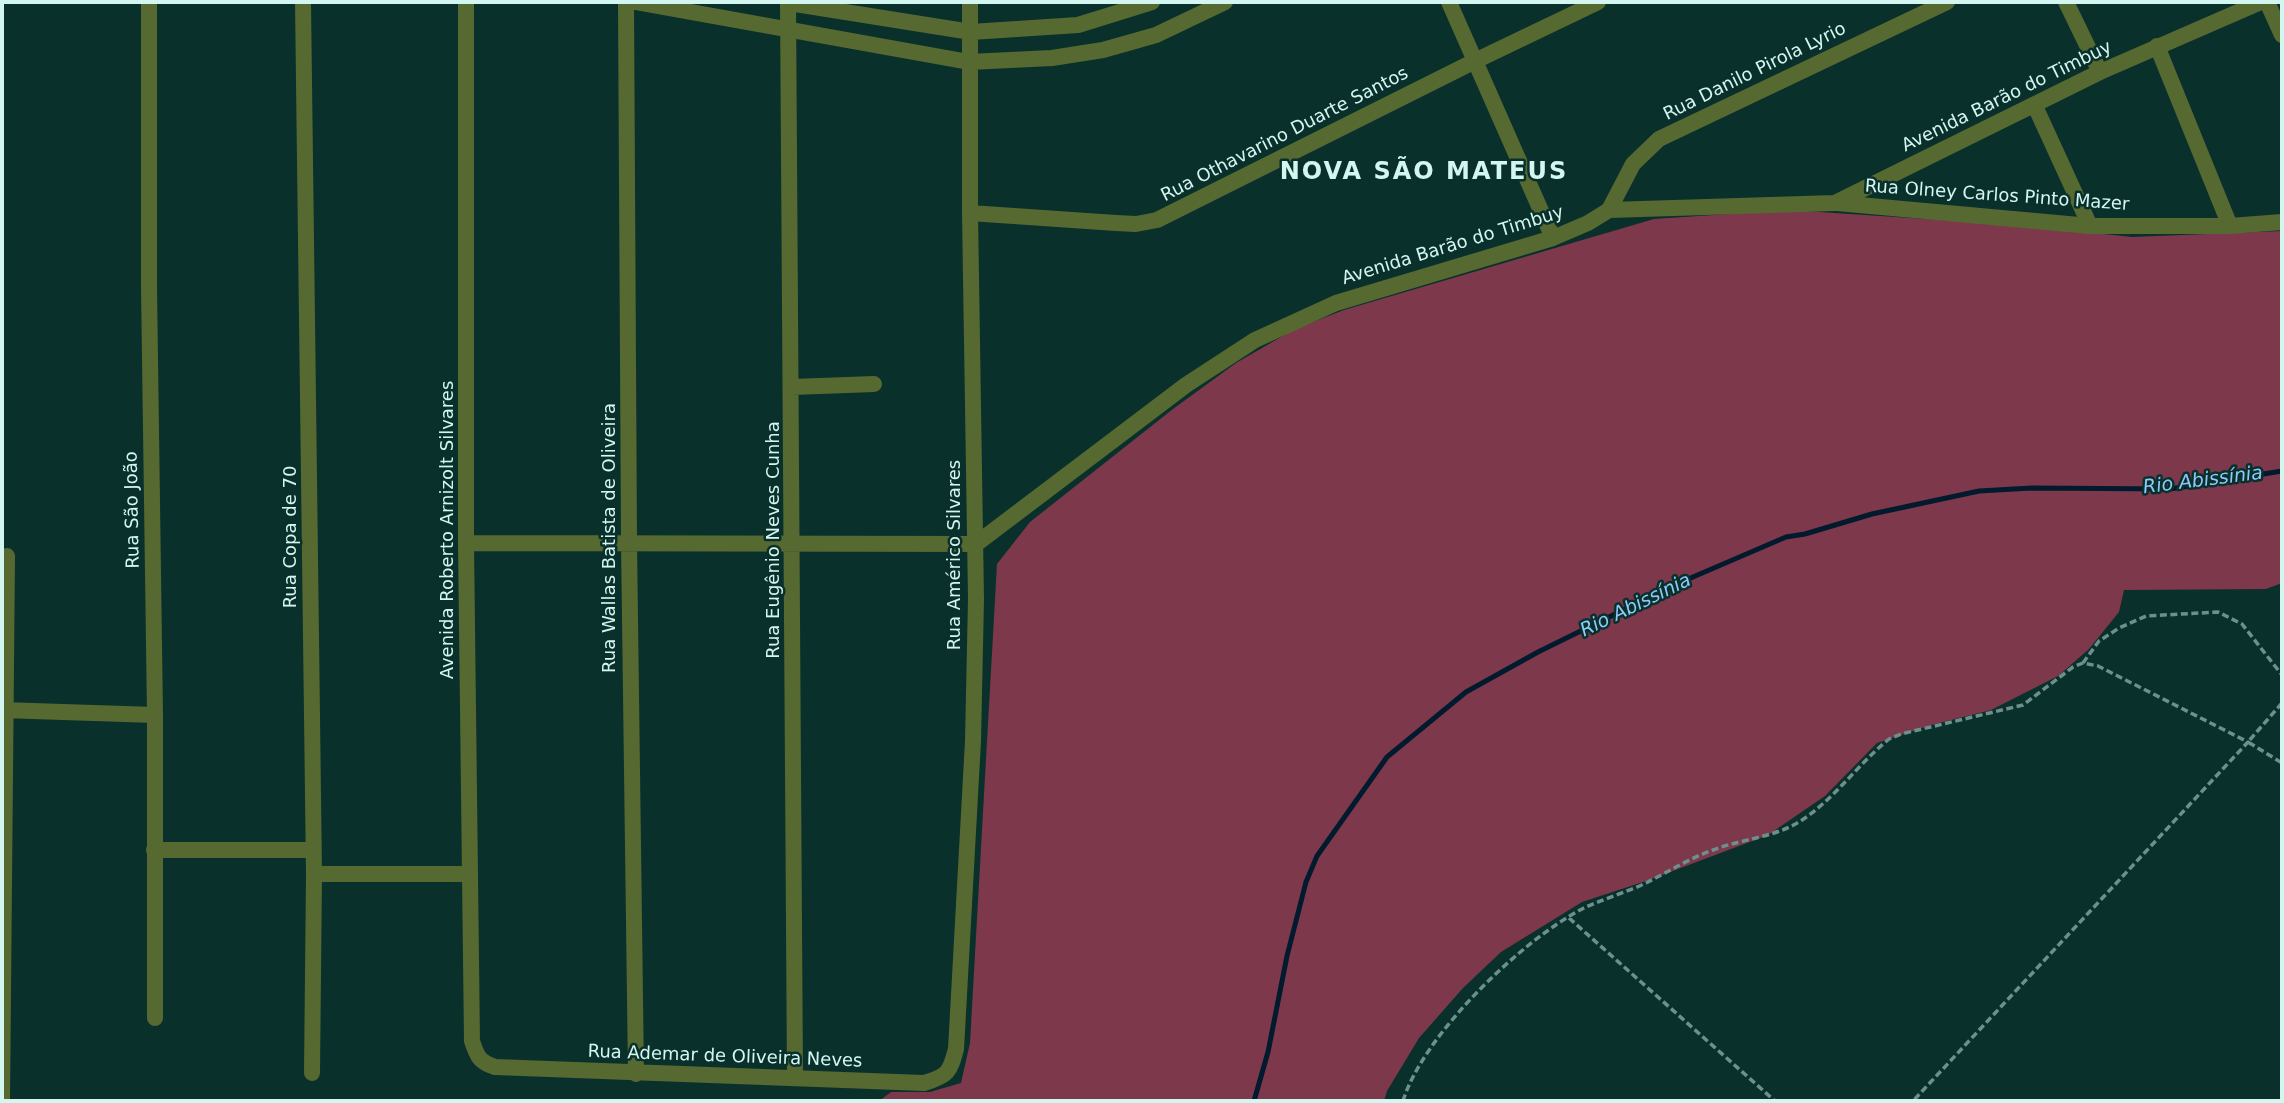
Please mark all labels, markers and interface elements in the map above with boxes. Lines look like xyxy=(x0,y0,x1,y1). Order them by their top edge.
street label: Rua Danilo Pirola Lyrio xyxy=(1660,18,1850,126)
street label: Avenida Barão do Timbuy xyxy=(1899,37,2115,157)
street label: Rua Othavarino Duarte Santos xyxy=(1158,63,1412,207)
district label: NOVA SÃO MATEUS xyxy=(1282,159,1566,187)
street label: Rua Olney Carlos Pinto Mazer xyxy=(1864,176,2130,216)
street label: Avenida Barão do Timbuy xyxy=(1340,202,1566,290)
street label: Avenida Roberto Arnizolt Silvares xyxy=(437,381,459,679)
street label: Rua Wallas Batista de Oliveira xyxy=(599,403,621,673)
street label: Rua Eugênio Neves Cunha xyxy=(763,421,785,659)
street label: Rua São João xyxy=(121,451,145,569)
street label: Rua Américo Silvares xyxy=(944,460,966,650)
water label: Rio Abissínia xyxy=(2142,462,2264,500)
street label: Rua Copa de 70 xyxy=(280,466,302,608)
water label: Rio Abissínia xyxy=(1577,569,1695,643)
street label: Rua Ademar de Oliveira Neves xyxy=(587,1041,863,1073)

